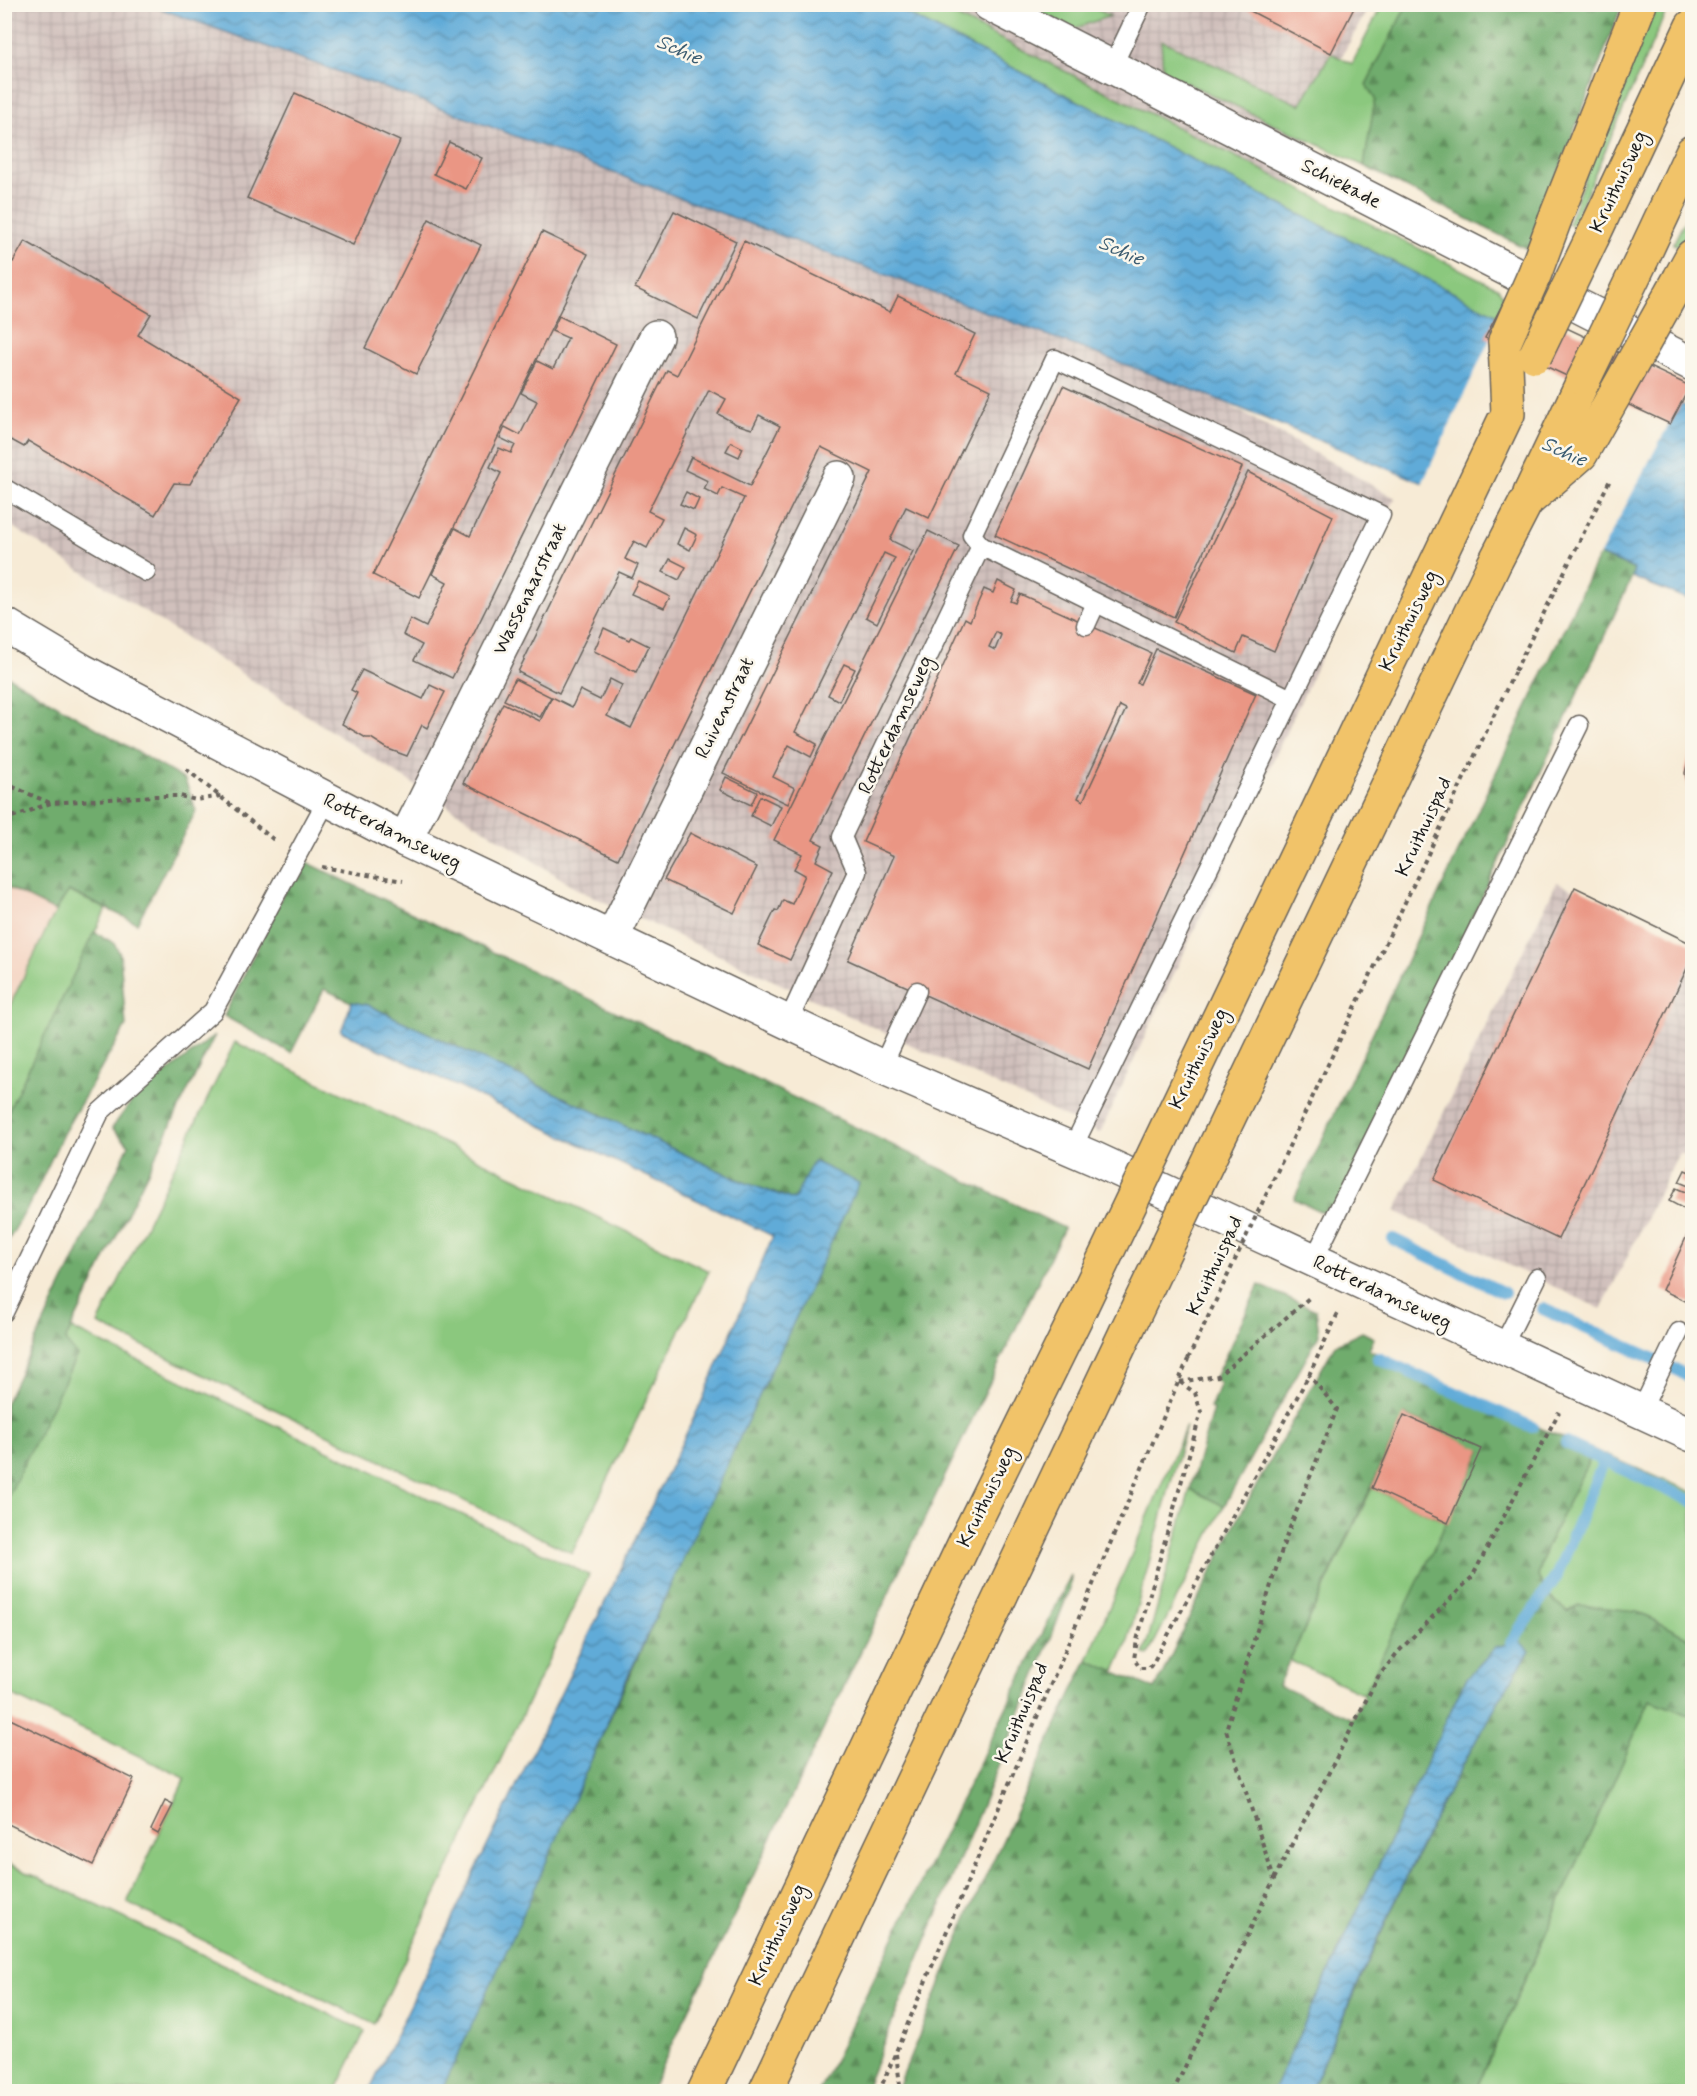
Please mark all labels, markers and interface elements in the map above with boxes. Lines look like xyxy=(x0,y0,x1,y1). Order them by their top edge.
water label: Schie xyxy=(652,28,707,73)
street label: Kruithuisweg xyxy=(1584,127,1655,238)
street label: Schiekade xyxy=(1296,152,1386,216)
water label: Schie xyxy=(1094,229,1149,274)
water label: Schie xyxy=(1537,430,1592,475)
street label: Wassenaarstraat xyxy=(486,518,574,660)
street label: Kruithuisweg xyxy=(1373,566,1446,677)
street label: Rotterdamseweg xyxy=(852,651,941,799)
street label: Ruivenstraat xyxy=(689,653,761,763)
street label: Kruithuispad xyxy=(1389,773,1459,881)
street label: Rotterdamseweg xyxy=(318,787,465,878)
street label: Kruithuisweg xyxy=(1163,1004,1236,1115)
street label: Kruithuispad xyxy=(1180,1212,1250,1320)
street label: Rotterdamseweg xyxy=(1308,1249,1456,1338)
street label: Kruithuisweg xyxy=(951,1442,1024,1553)
street label: Kruithuispad xyxy=(989,1658,1055,1768)
street label: Kruithuisweg xyxy=(743,1880,814,1991)

